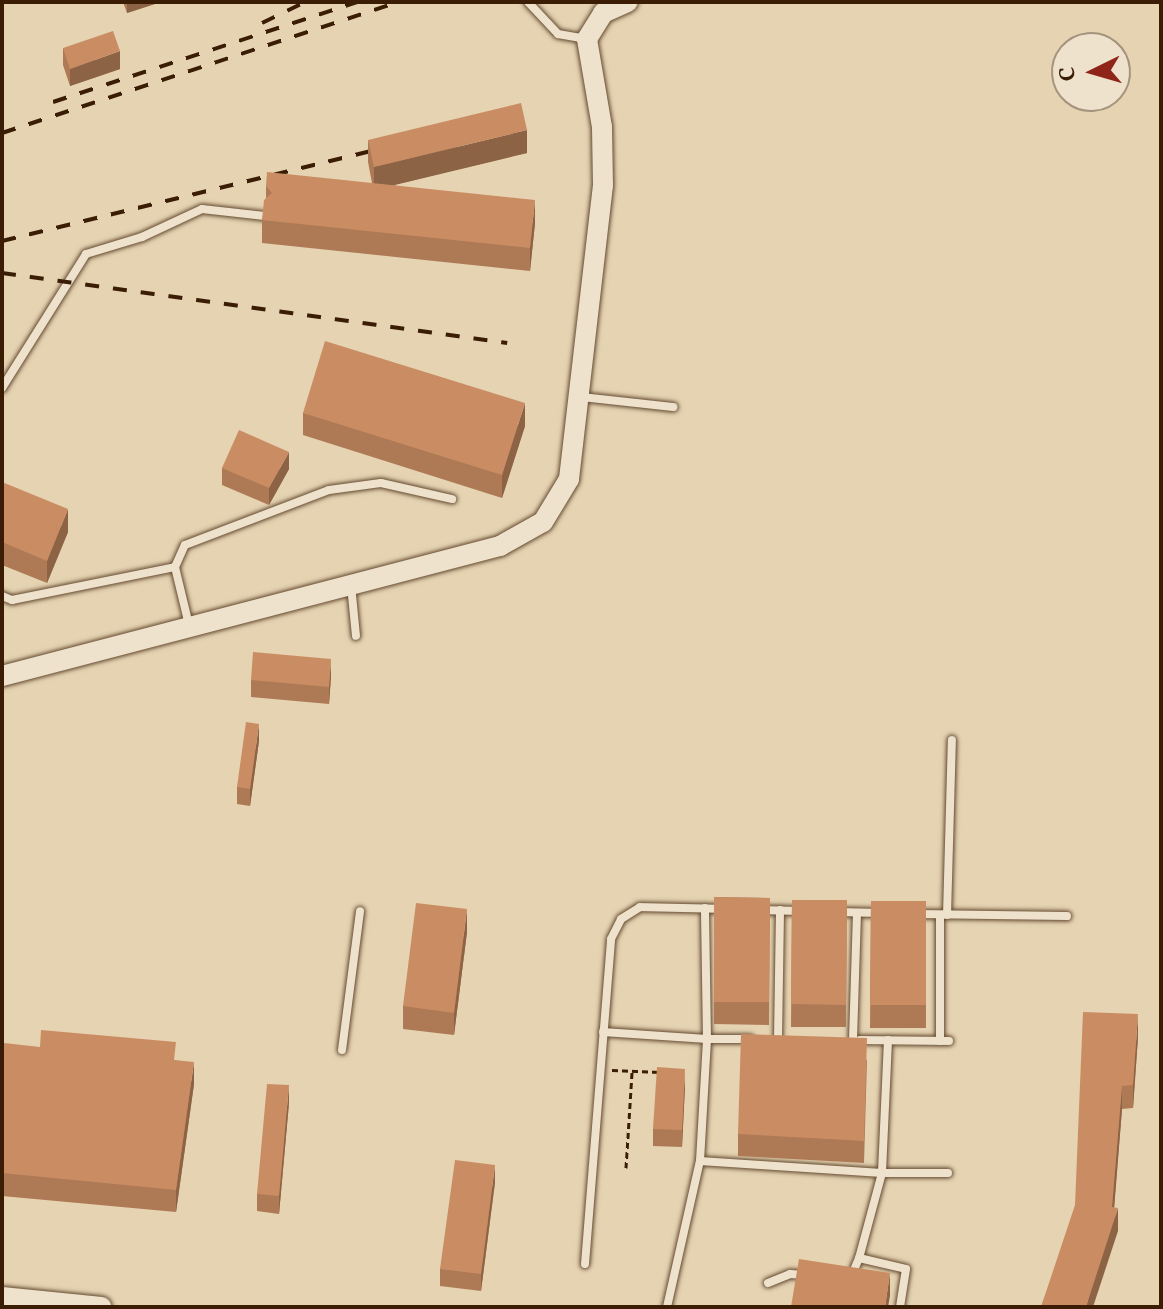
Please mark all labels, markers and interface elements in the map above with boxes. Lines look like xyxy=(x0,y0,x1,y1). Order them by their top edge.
north arrow xyxy=(1051,32,1131,112)
text: С xyxy=(1053,66,1085,82)

